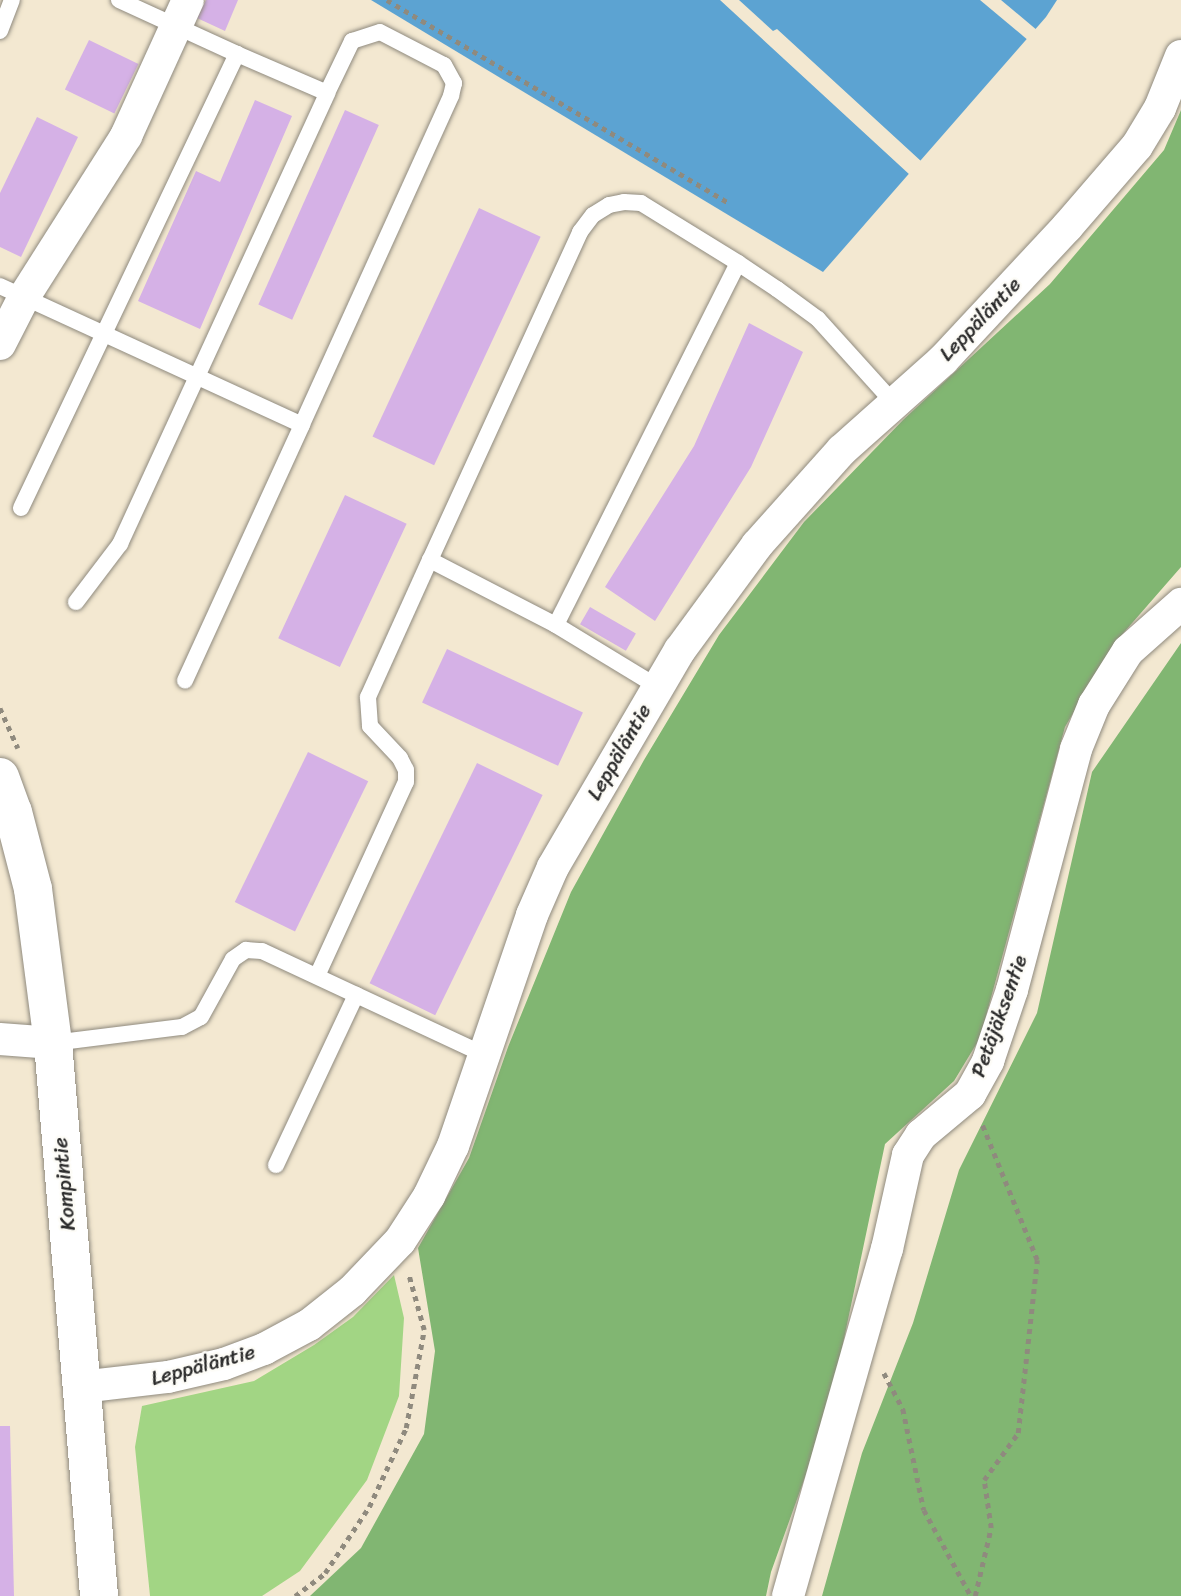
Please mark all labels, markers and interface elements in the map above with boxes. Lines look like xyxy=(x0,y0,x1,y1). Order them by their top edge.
street label: Leppäläntie xyxy=(934,272,1026,366)
street label: Leppäläntie xyxy=(581,699,657,805)
street label: Petäjäksentie xyxy=(965,952,1033,1080)
street label: Kompintie xyxy=(47,1136,81,1232)
street label: Leppäläntie xyxy=(148,1339,258,1391)

